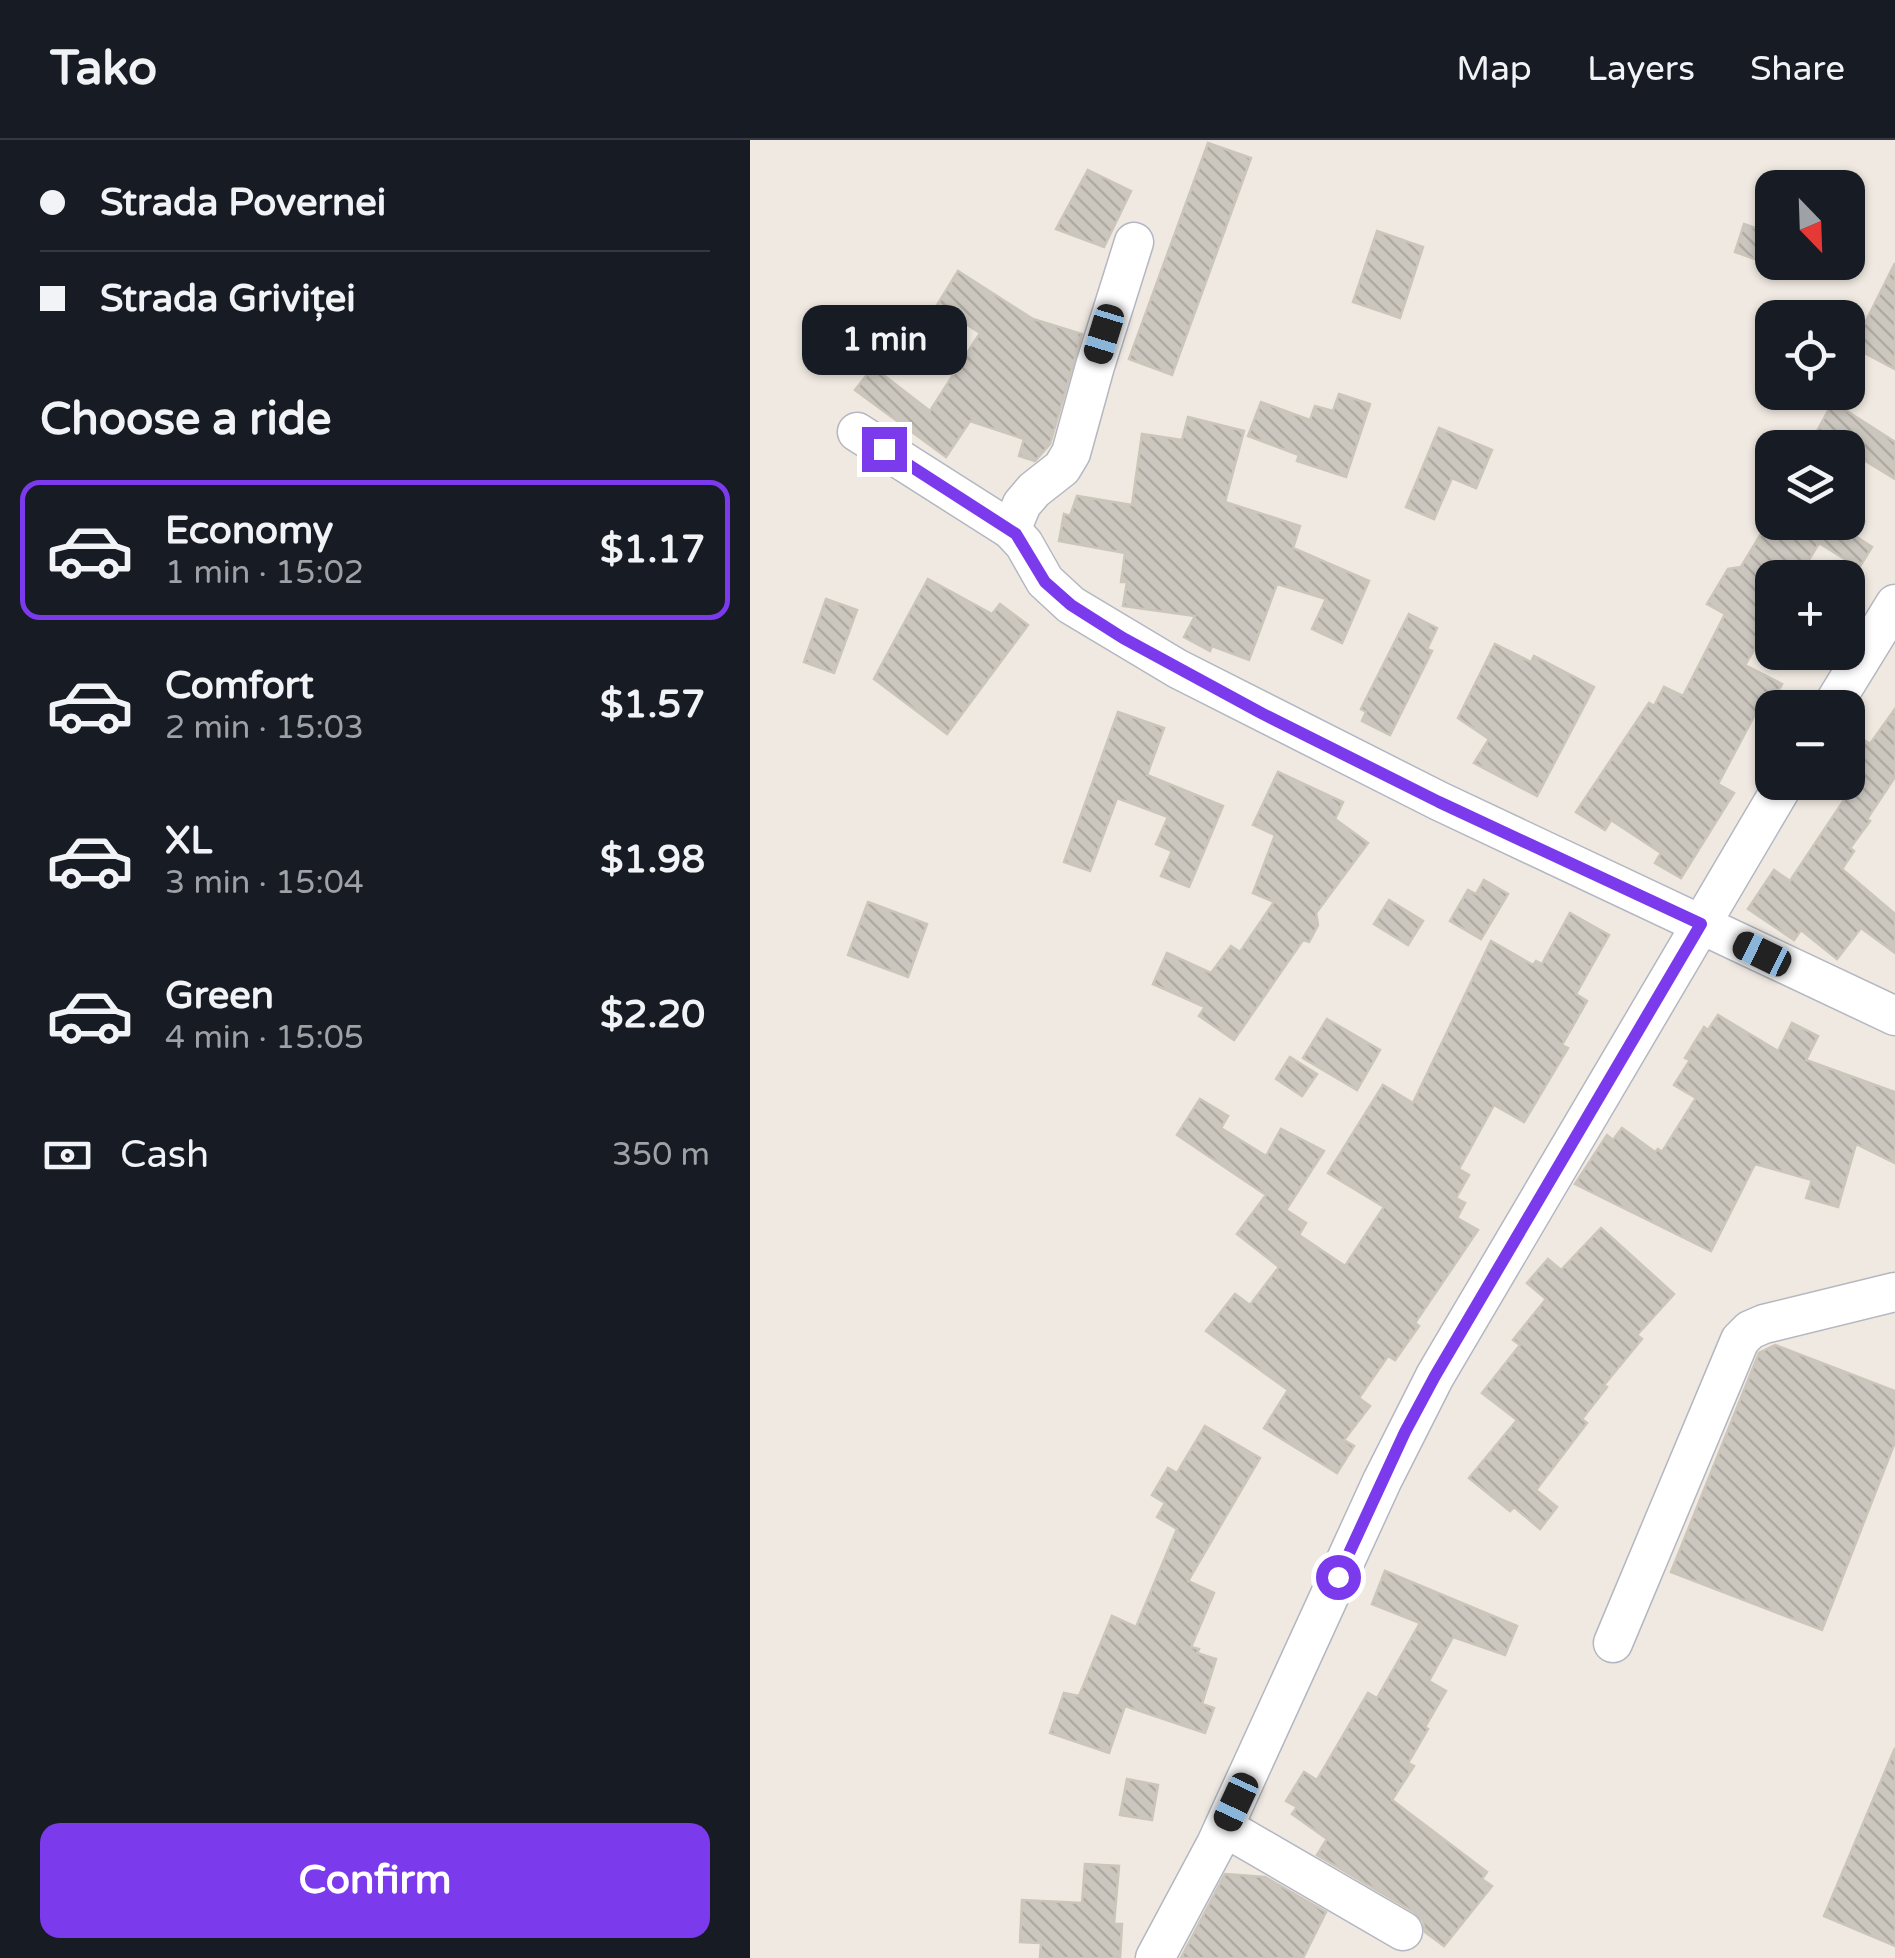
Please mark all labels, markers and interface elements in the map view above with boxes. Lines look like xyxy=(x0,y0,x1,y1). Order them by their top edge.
text: Tako xyxy=(50,40,157,98)
text: Map xyxy=(1456,48,1532,90)
text: Layers xyxy=(1587,48,1695,90)
text: Share xyxy=(1750,48,1845,90)
north arrow xyxy=(1755,170,1865,280)
map controls xyxy=(1755,170,1865,800)
text: Strada Povernei xyxy=(100,180,386,226)
text: Strada Griviței xyxy=(100,276,356,322)
button: locate xyxy=(1755,300,1865,410)
car xyxy=(1081,301,1127,367)
callout: 1 min xyxy=(802,304,966,374)
text: 1 min xyxy=(842,321,927,359)
text: Choose a ride xyxy=(40,393,331,447)
route end xyxy=(862,427,907,472)
button: layers xyxy=(1755,430,1865,540)
icon: car xyxy=(45,505,135,595)
text: Economy xyxy=(165,508,333,554)
text: $1.17 xyxy=(600,527,705,573)
text: 1 min · 15:02 xyxy=(165,554,364,592)
button: + xyxy=(1755,560,1865,670)
icon: car xyxy=(45,660,135,750)
text: Comfort xyxy=(165,663,314,709)
text: $1.57 xyxy=(600,682,705,728)
button: − xyxy=(1755,690,1865,800)
text: 2 min · 15:03 xyxy=(165,709,364,747)
icon: car xyxy=(45,815,135,905)
text: XL xyxy=(165,818,212,864)
text: $1.98 xyxy=(600,837,705,883)
text: 3 min · 15:04 xyxy=(165,864,364,902)
car xyxy=(1728,927,1796,981)
icon: car xyxy=(45,970,135,1060)
text: Green xyxy=(165,973,274,1019)
text: $2.20 xyxy=(600,992,705,1038)
text: 4 min · 15:05 xyxy=(165,1019,364,1057)
icon: cash xyxy=(40,1128,95,1183)
text: Cash xyxy=(120,1132,209,1178)
text: 350 m xyxy=(612,1136,710,1174)
route start xyxy=(1316,1555,1361,1600)
car xyxy=(1210,1768,1262,1836)
button: Confirm xyxy=(40,1823,710,1938)

